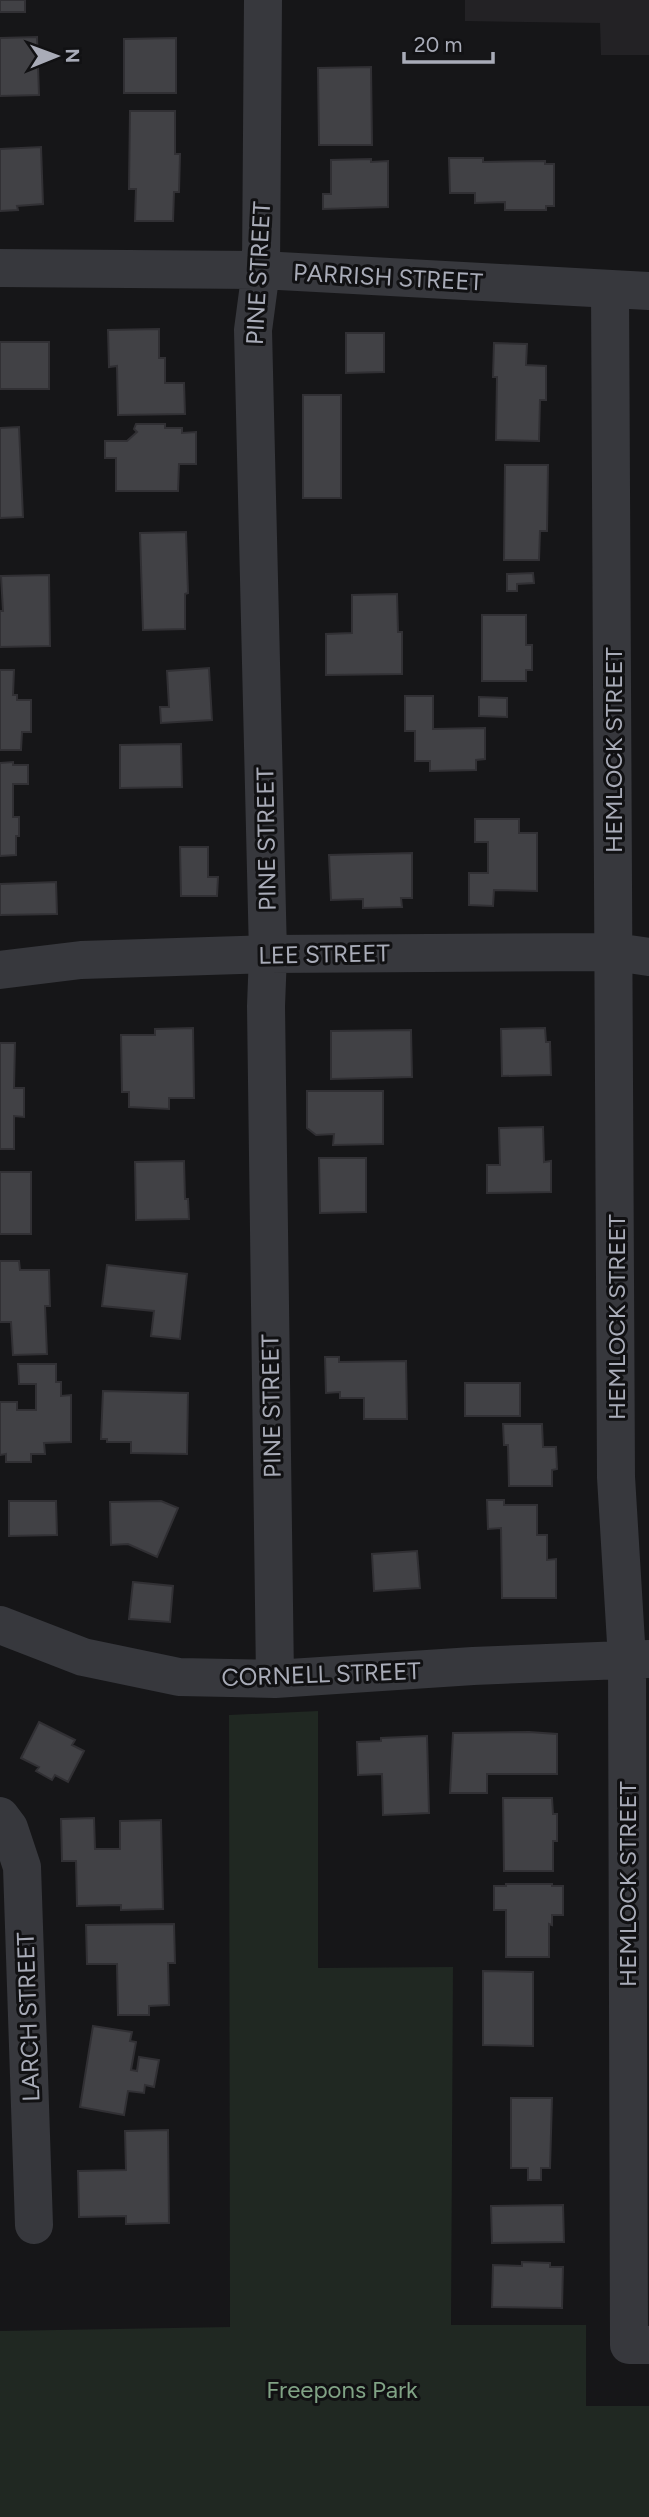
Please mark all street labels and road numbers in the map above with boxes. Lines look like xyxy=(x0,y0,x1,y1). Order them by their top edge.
street label: PINE STREET xyxy=(240,200,276,346)
street label: PARRISH STREET xyxy=(292,258,484,296)
street label: HEMLOCK STREET xyxy=(599,647,628,853)
street label: PINE STREET xyxy=(250,767,282,911)
street label: LEE STREET xyxy=(258,938,390,970)
street label: HEMLOCK STREET xyxy=(602,1214,631,1420)
street label: PINE STREET xyxy=(255,1334,287,1478)
street label: CORNELL STREET xyxy=(221,1656,421,1692)
street label: HEMLOCK STREET xyxy=(613,1781,642,1987)
street label: LARCH STREET xyxy=(11,1932,45,2102)

